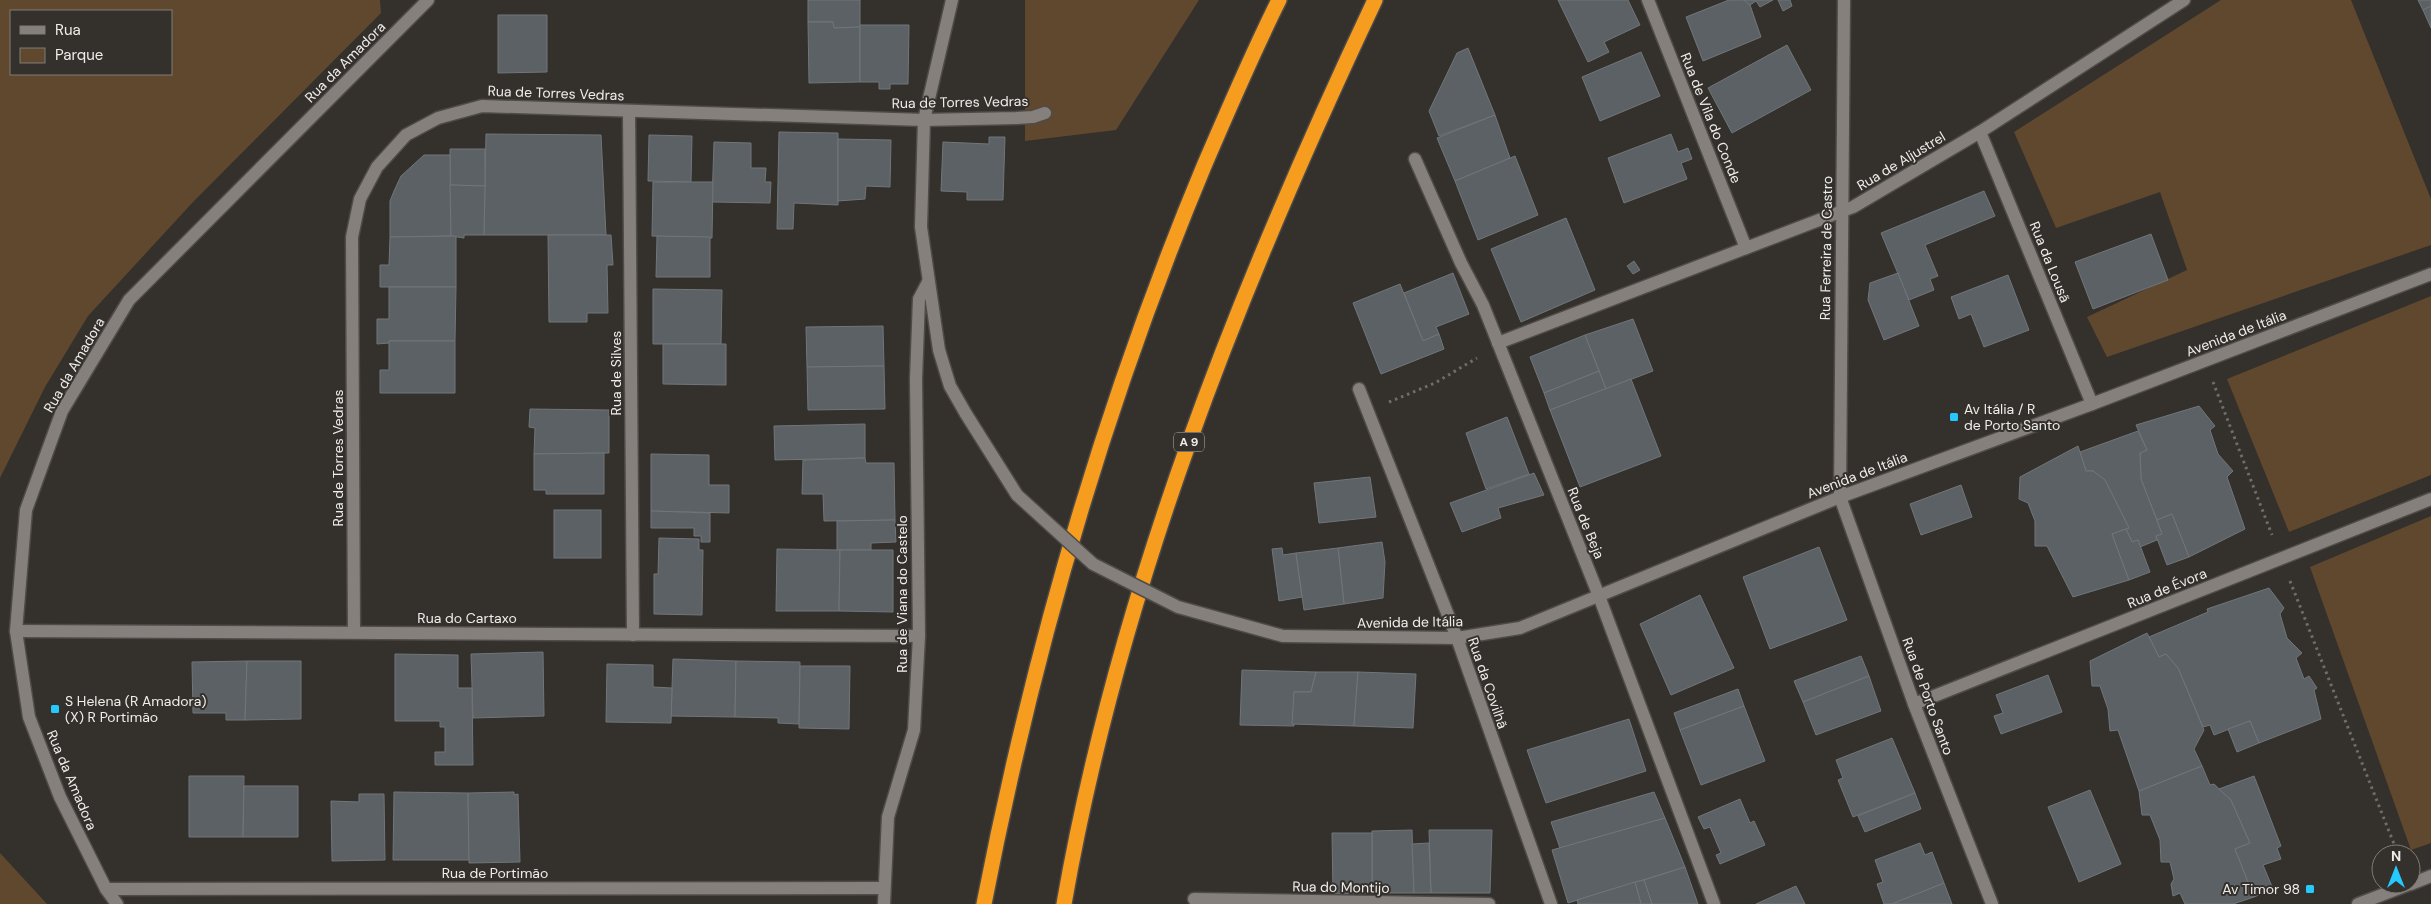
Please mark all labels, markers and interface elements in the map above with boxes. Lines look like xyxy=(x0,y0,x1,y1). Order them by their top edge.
legend xyxy=(10,10,172,75)
street label: Rua da Amadora xyxy=(301,18,389,106)
text: Rua xyxy=(55,20,81,40)
text: Parque xyxy=(55,45,103,65)
street label: Rua de Vila do Conde xyxy=(1677,50,1745,186)
street label: Rua de Torres Vedras xyxy=(487,82,625,104)
street label: Rua de Torres Vedras xyxy=(891,92,1029,112)
street label: Rua de Aljustrel xyxy=(1853,127,1949,195)
street label: Rua Ferreira de Castro xyxy=(1816,176,1836,320)
street label: Rua da Lousã xyxy=(2026,219,2074,305)
street label: Avenida de Itália xyxy=(2183,306,2289,360)
street label: Rua da Amadora xyxy=(39,314,109,416)
street label: Rua de Silves xyxy=(607,331,625,415)
street label: Rua de Torres Vedras xyxy=(329,390,347,526)
place label: Av Itália / R de Porto Santo xyxy=(1964,400,2060,434)
marker: Av Itália / R de Porto Santo xyxy=(1948,411,1960,423)
road number: A 9 xyxy=(1174,432,1204,452)
street label: Avenida de Itália xyxy=(1804,448,1910,502)
street label: Rua de Beja xyxy=(1564,485,1608,561)
street label: Rua de Viana do Castelo xyxy=(893,515,911,673)
street label: Rua de Évora xyxy=(2125,564,2209,612)
street label: Rua do Cartaxo xyxy=(417,609,517,627)
street label: Avenida de Itália xyxy=(1357,612,1463,632)
street label: Rua da Covilhã xyxy=(1464,635,1512,731)
street label: Rua de Porto Santo xyxy=(1898,635,1958,757)
place label: S Helena (R Amadora) (X) R Portimão xyxy=(65,692,207,726)
marker: S Helena (R Amadora) (X) R Portimão xyxy=(49,703,61,715)
street label: Rua da Amadora xyxy=(43,727,101,833)
north arrow xyxy=(2371,844,2421,894)
text: N xyxy=(2391,847,2401,865)
street label: Rua de Portimão xyxy=(442,864,548,882)
street label: Rua do Montijo xyxy=(1292,877,1390,897)
place label: Av Timor 98 xyxy=(2222,880,2300,898)
marker: Av Timor 98 xyxy=(2304,883,2316,895)

